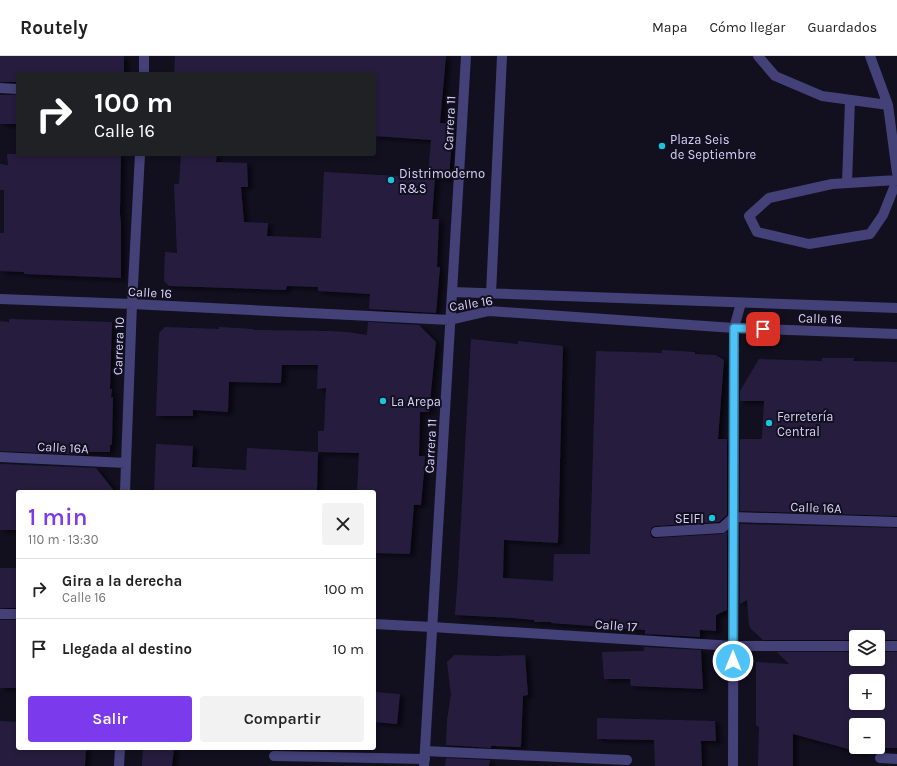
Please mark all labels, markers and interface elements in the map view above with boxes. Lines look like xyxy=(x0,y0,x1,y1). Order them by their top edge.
text: Routely xyxy=(20,17,88,39)
text: Mapa xyxy=(652,19,687,36)
text: Cómo llegar xyxy=(709,19,785,36)
text: Guardados xyxy=(807,19,877,36)
text: 100 m xyxy=(94,86,173,119)
icon: right xyxy=(28,88,80,140)
street label: Carrera 11 xyxy=(441,95,458,151)
text: Calle 16 xyxy=(94,120,155,142)
place label: Plaza Seis de Septiembre xyxy=(670,132,757,162)
marker: Plaza Seis de Septiembre xyxy=(657,141,667,151)
place label: Distrimoderno R&S xyxy=(399,166,485,196)
marker: Distrimoderno R&S xyxy=(386,175,396,185)
street label: Calle 16 xyxy=(128,284,172,301)
street label: Calle 16 xyxy=(448,293,494,314)
street label: Calle 16 xyxy=(798,310,842,327)
pin xyxy=(746,312,780,346)
street label: Carrera 10 xyxy=(110,316,127,375)
icon: arrive xyxy=(752,318,774,340)
place label: La Arepa xyxy=(391,394,441,409)
marker: La Arepa xyxy=(378,396,388,406)
place label: Ferretería Central xyxy=(777,409,834,439)
street label: Carrera 11 xyxy=(422,418,439,474)
marker: Ferretería Central xyxy=(764,418,774,428)
street label: Calle 16A xyxy=(37,439,90,456)
street label: Calle 16A xyxy=(790,499,842,516)
text: 1 min xyxy=(28,503,88,531)
button: close xyxy=(322,503,364,545)
place label: SEIFI xyxy=(675,511,704,526)
marker: SEIFI xyxy=(707,513,717,523)
text: 110 m · 13:30 xyxy=(28,532,98,547)
text: Gira a la derecha xyxy=(62,572,182,590)
icon: right xyxy=(28,578,50,600)
text: 100 m xyxy=(324,580,364,598)
text: Calle 16 xyxy=(62,590,106,605)
street label: Calle 17 xyxy=(594,617,638,634)
map controls xyxy=(849,630,885,754)
button: layers xyxy=(849,630,885,666)
icon: arrive xyxy=(28,638,50,660)
text: Llegada al destino xyxy=(62,640,192,658)
text: 10 m xyxy=(333,640,364,658)
position arrow xyxy=(712,640,754,682)
button: + xyxy=(849,674,885,710)
button: Salir xyxy=(28,696,192,742)
button: Compartir xyxy=(200,696,364,742)
button: − xyxy=(849,718,885,754)

